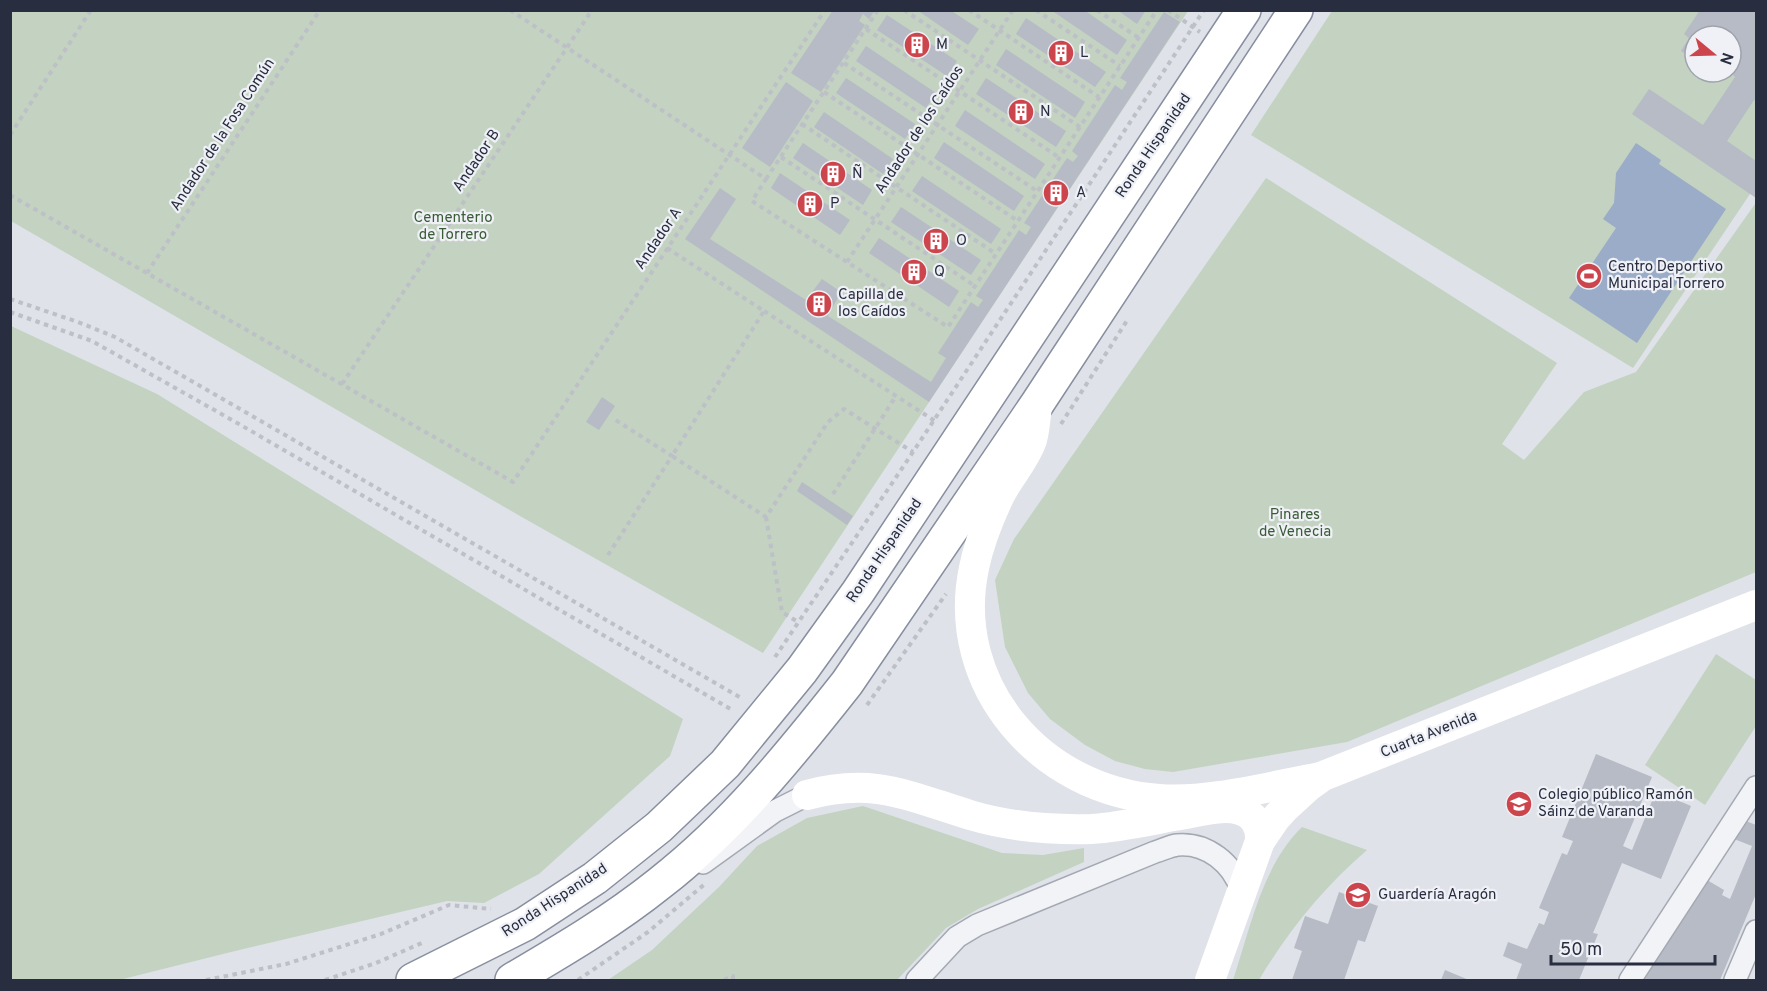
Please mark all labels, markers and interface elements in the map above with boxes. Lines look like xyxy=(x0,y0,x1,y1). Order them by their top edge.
north arrow xyxy=(1683,24,1743,84)
building icon: M xyxy=(902,30,932,60)
place label: M xyxy=(936,36,948,55)
building icon: L xyxy=(1046,38,1076,68)
place label: L xyxy=(1080,44,1088,63)
text: N xyxy=(1714,50,1737,67)
street label: Andador de la Fosa Común xyxy=(166,55,280,215)
street label: Andador de los Caídos xyxy=(871,62,969,198)
street label: Ronda Hispanidad xyxy=(1112,90,1196,202)
building icon: N xyxy=(1006,97,1036,127)
place label: N xyxy=(1040,103,1051,122)
street label: Andador B xyxy=(449,126,505,196)
building icon: Ñ xyxy=(818,159,848,189)
place label: Ñ xyxy=(852,164,863,184)
building icon: A xyxy=(1041,178,1071,208)
place label: A xyxy=(1076,184,1086,203)
building icon: P xyxy=(795,189,825,219)
place label: P xyxy=(830,195,839,214)
street label: Andador A xyxy=(631,204,687,274)
park label: Cementerio de Torrero xyxy=(413,209,493,245)
building icon: O xyxy=(921,226,951,256)
place label: O xyxy=(956,232,967,251)
building icon: Q xyxy=(899,257,929,287)
place label: Centro Deportivo Municipal Torrero xyxy=(1608,258,1725,294)
sports icon: Centro Deportivo Municipal Torrero xyxy=(1574,261,1604,291)
place label: Q xyxy=(934,263,945,282)
place label: Capilla de los Caídos xyxy=(838,286,906,322)
building icon: Capilla de los Caídos xyxy=(804,289,834,319)
street label: Ronda Hispanidad xyxy=(843,495,927,607)
park label: Pinares de Venecia xyxy=(1259,506,1331,542)
street label: Cuarta Avenida xyxy=(1378,707,1480,763)
place label: Colegio público Ramón Sáinz de Varanda xyxy=(1538,786,1693,822)
school or university icon: Colegio público Ramón Sáinz de Varanda xyxy=(1504,789,1534,819)
street label: Ronda Hispanidad xyxy=(499,860,611,942)
school or university icon: Guardería Aragón xyxy=(1343,880,1373,910)
place label: Guardería Aragón xyxy=(1378,886,1497,905)
scale bar xyxy=(1551,928,1714,966)
text: 50 m xyxy=(1560,939,1602,962)

